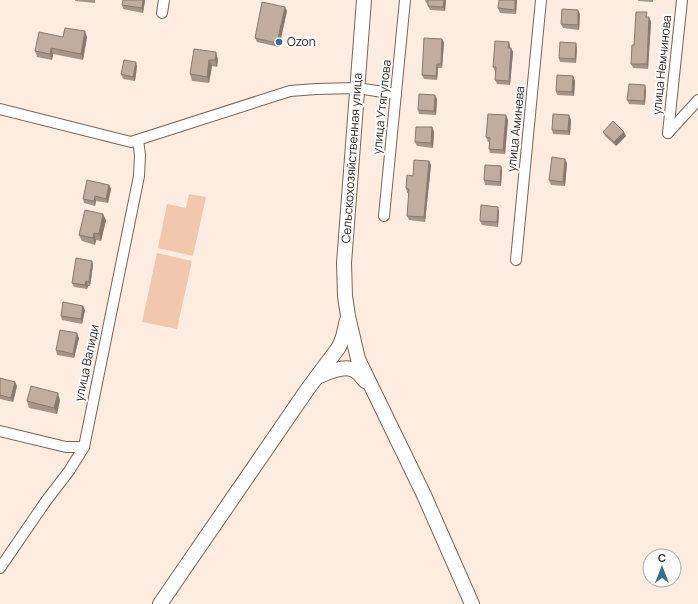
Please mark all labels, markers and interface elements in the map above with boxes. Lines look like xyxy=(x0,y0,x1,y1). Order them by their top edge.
street label: улица Немчинова xyxy=(648,14,675,116)
place label: Ozon xyxy=(287,33,316,50)
marker: Ozon xyxy=(274,37,284,47)
street label: улица Утягулова xyxy=(368,59,395,155)
street label: Сельскохозяйственная улица xyxy=(337,72,366,244)
street label: улица Аминева xyxy=(503,85,528,173)
street label: улица Валиди xyxy=(70,323,103,403)
north arrow xyxy=(642,548,682,588)
text: С xyxy=(658,550,666,565)

